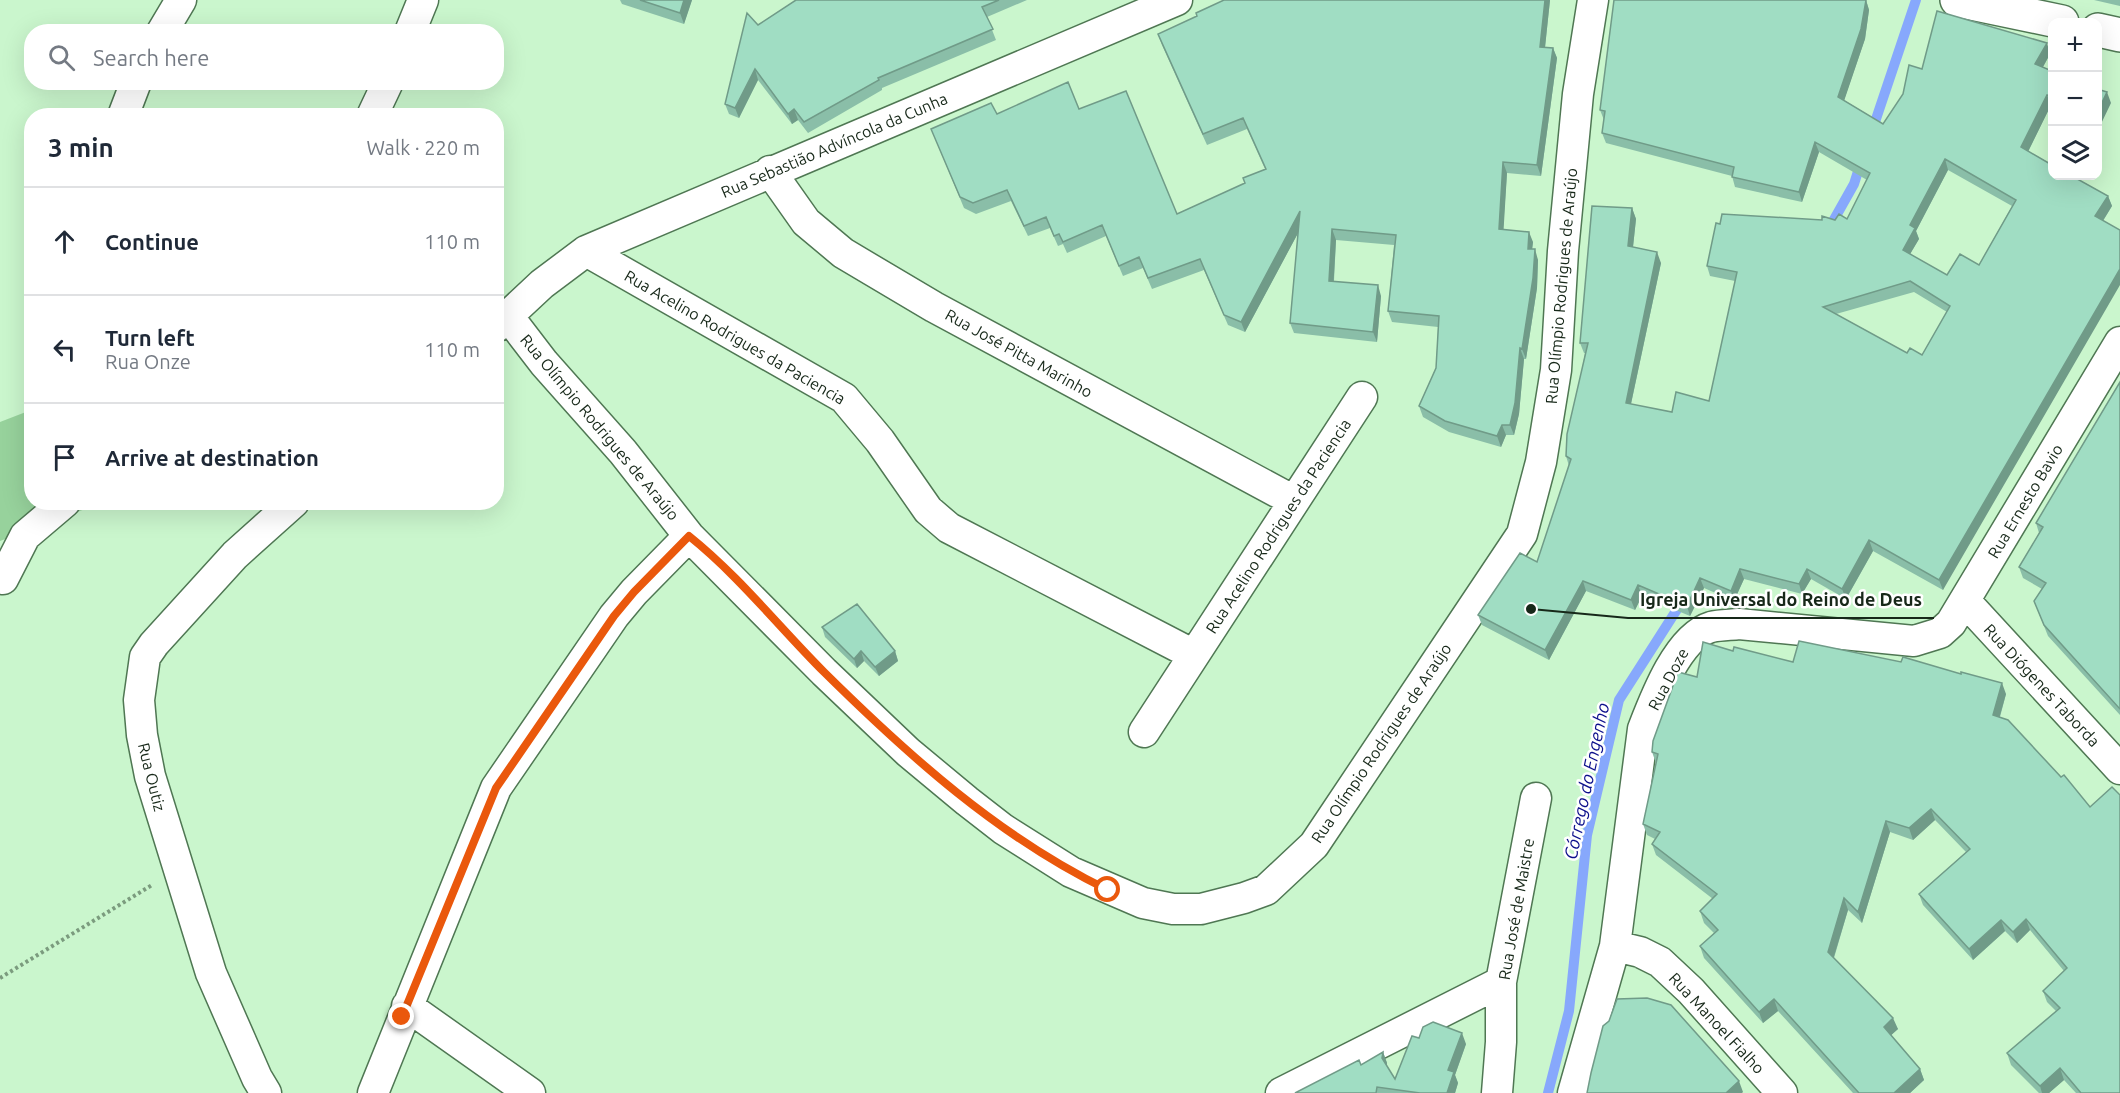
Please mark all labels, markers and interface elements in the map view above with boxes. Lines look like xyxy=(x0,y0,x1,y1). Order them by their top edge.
map controls xyxy=(2048,18,2102,180)
button: + xyxy=(2048,18,2102,72)
search box xyxy=(24,24,504,90)
icon: search xyxy=(45,41,78,74)
text: Search here xyxy=(93,45,209,70)
button: − xyxy=(2048,72,2102,126)
street label: Rua Sebastião Advíncola da Cunha xyxy=(718,89,950,201)
button: layers xyxy=(2048,126,2102,180)
text: 3 min xyxy=(48,133,114,162)
text: Walk · 220 m xyxy=(367,136,480,159)
street label: Rua Olímpio Rodrigues de Araújo xyxy=(1542,167,1580,405)
icon: ahead xyxy=(48,225,81,258)
text: Continue xyxy=(105,229,199,254)
text: 110 m xyxy=(424,230,480,253)
street label: Rua Acelino Rodrigues da Paciencia xyxy=(621,266,849,408)
street label: Rua José Pitta Marinho xyxy=(942,305,1096,401)
text: Turn left xyxy=(105,325,195,350)
street label: Rua Olímpio Rodrigues de Araújo xyxy=(517,330,683,524)
icon: left xyxy=(48,333,81,366)
text: 110 m xyxy=(424,338,480,361)
text: Rua Onze xyxy=(105,350,191,373)
street label: Rua Acelino Rodrigues da Paciencia xyxy=(1202,415,1354,637)
icon: arrive xyxy=(48,441,81,474)
street label: Rua Ernesto Bavio xyxy=(1984,441,2066,561)
text: Arrive at destination xyxy=(105,445,319,470)
callout: Igreja Universal do Reino de Deus xyxy=(1628,582,1934,618)
text: Igreja Universal do Reino de Deus xyxy=(1640,589,1922,609)
street label: Rua Diógenes Taborda xyxy=(1981,620,2103,750)
street label: Rua Olímpio Rodrigues de Araújo xyxy=(1307,640,1455,846)
street label: Rua Doze xyxy=(1644,645,1692,713)
water label: Córrego do Engenho xyxy=(1560,701,1612,861)
street label: Rua Outiz xyxy=(135,741,169,813)
street label: Rua José de Maistre xyxy=(1495,837,1537,981)
route start xyxy=(1094,876,1120,902)
street label: Rua Manoel Fialho xyxy=(1666,969,1768,1077)
route end xyxy=(388,1003,414,1029)

